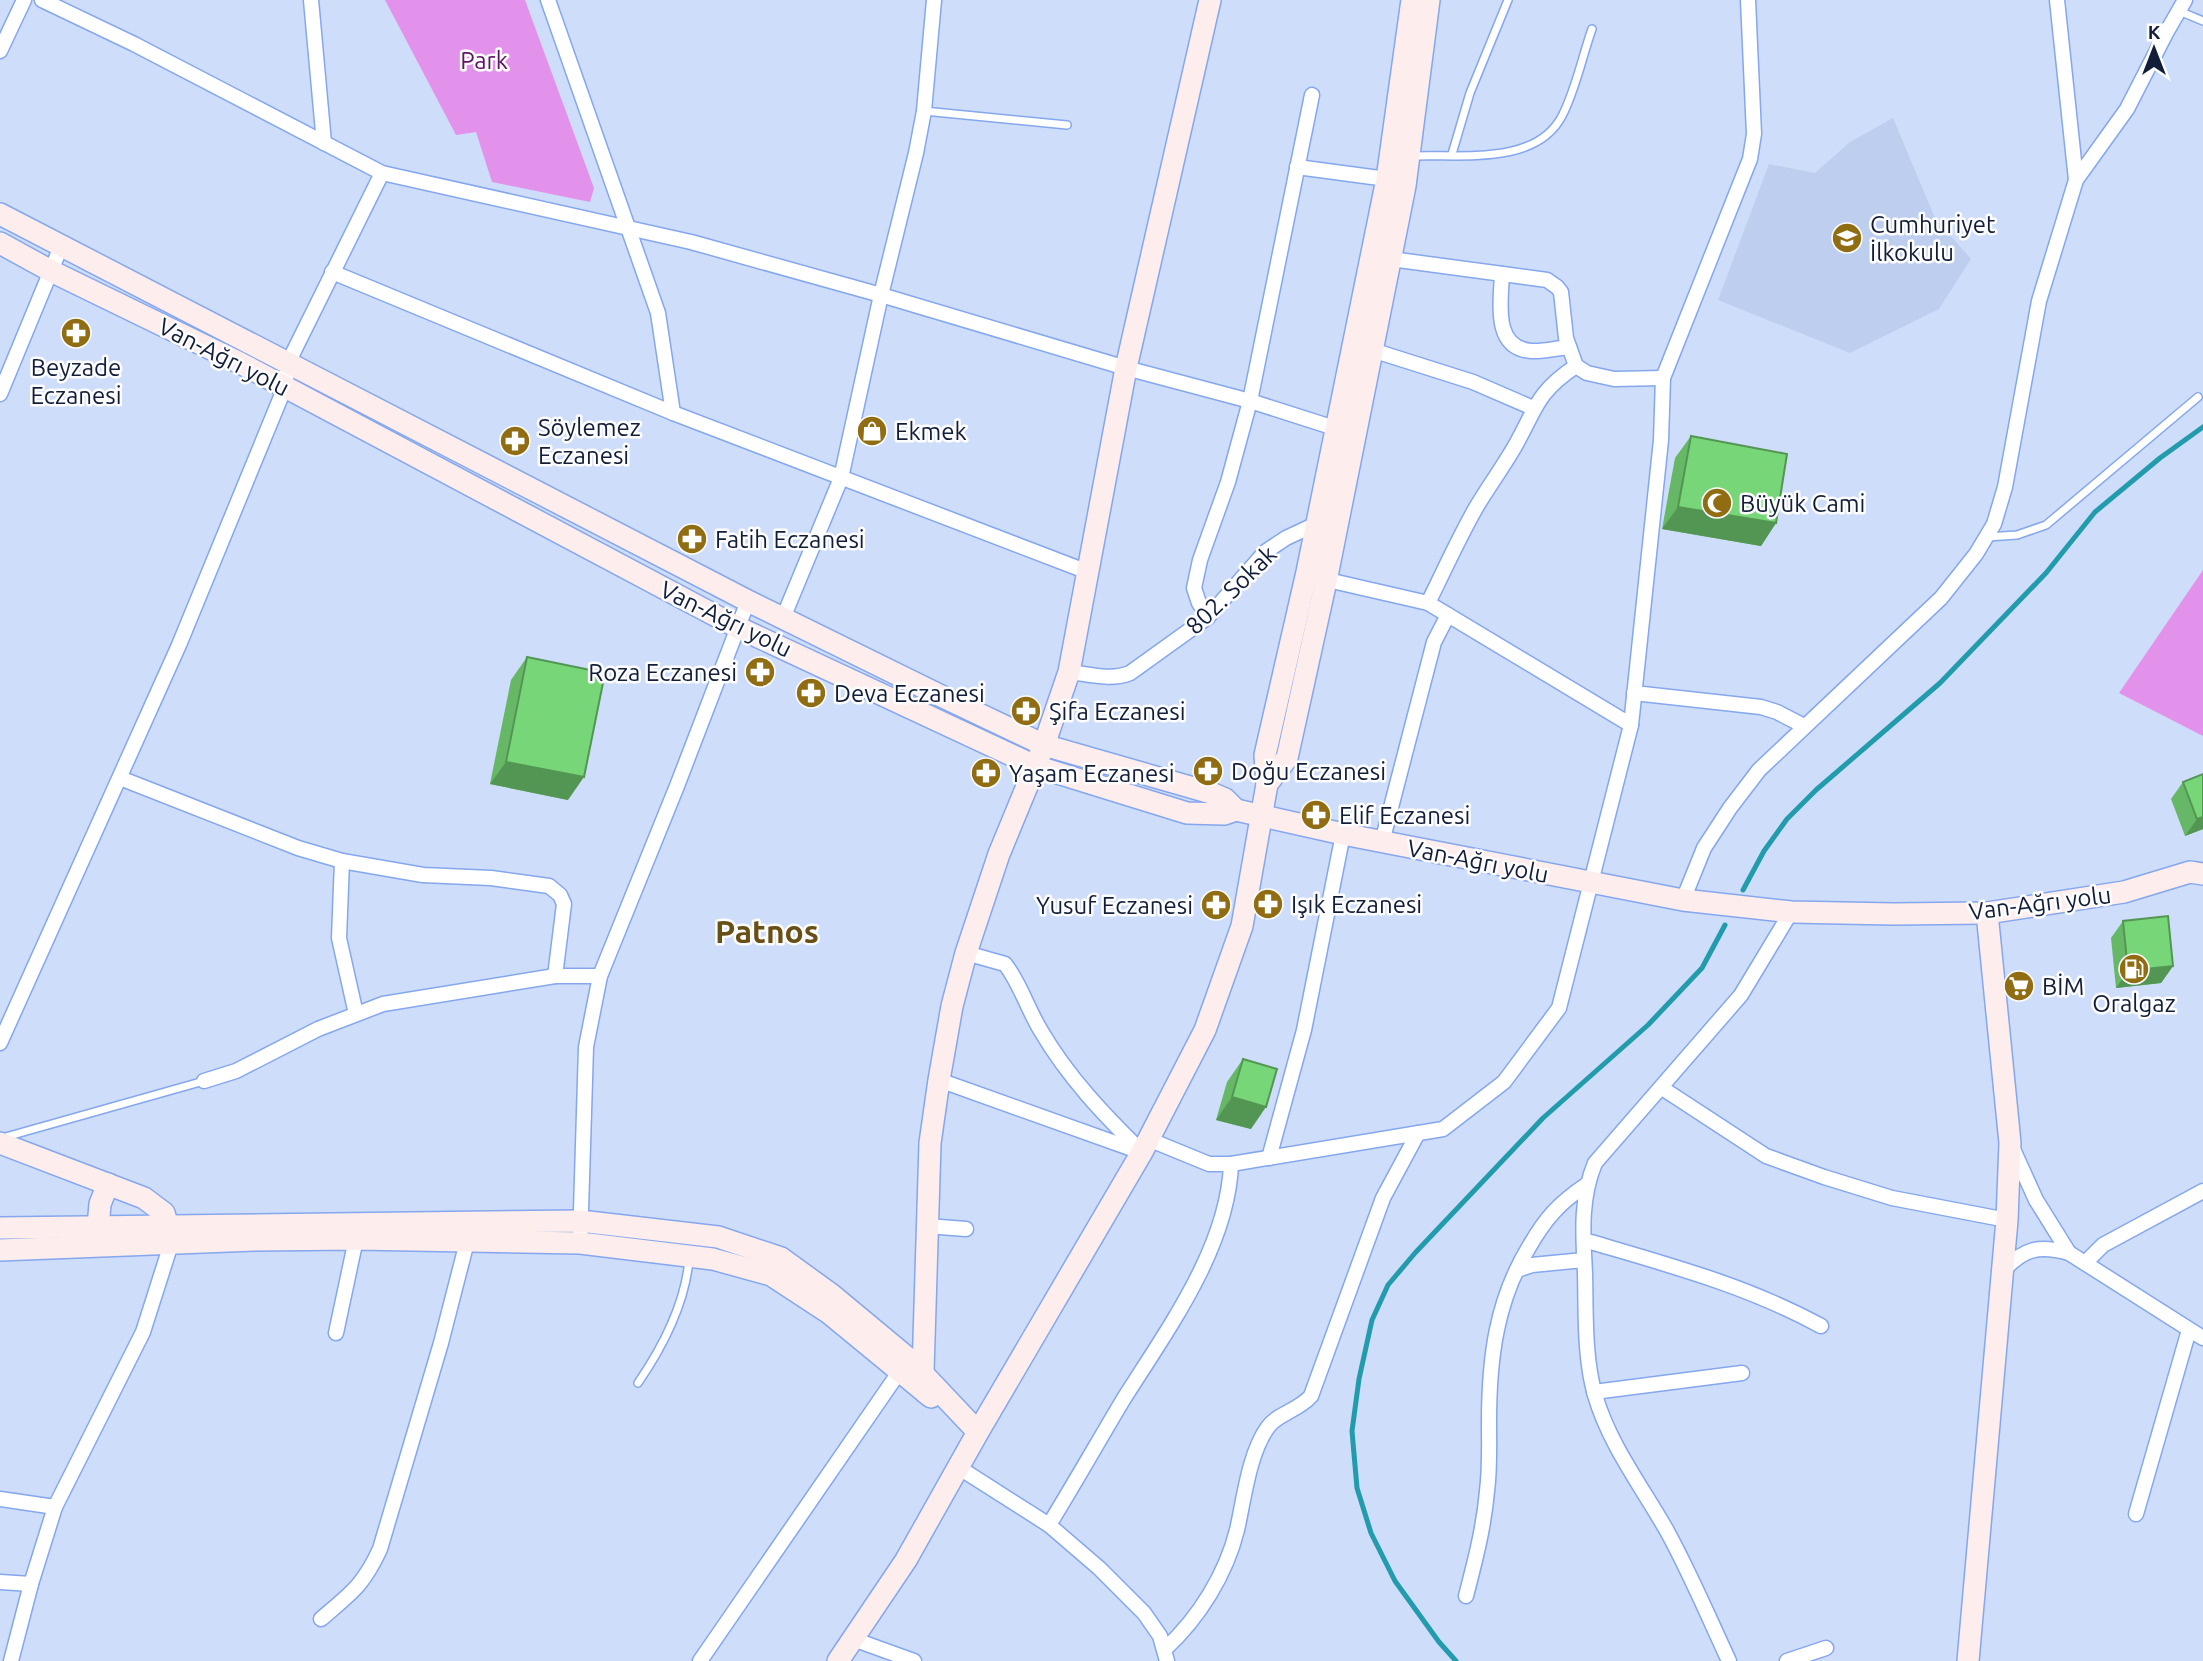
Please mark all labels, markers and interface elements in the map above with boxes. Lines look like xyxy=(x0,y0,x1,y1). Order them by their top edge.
north arrow xyxy=(2119,14,2189,84)
text: K xyxy=(2148,21,2161,43)
park label: Park xyxy=(460,47,508,74)
place label: Cumhuriyet İlkokulu xyxy=(1870,211,1996,266)
school or university icon: Cumhuriyet İlkokulu xyxy=(1830,221,1864,255)
street label: Van-Ağrı yolu xyxy=(154,312,294,402)
pharmacy icon: Beyzade Eczanesi xyxy=(59,316,93,350)
place label: Beyzade Eczanesi xyxy=(30,354,122,409)
place label: Söylemez Eczanesi xyxy=(538,414,641,469)
shop icon: Ekmek xyxy=(855,414,889,448)
place label: Ekmek xyxy=(895,418,967,445)
pharmacy icon: Söylemez Eczanesi xyxy=(498,424,532,458)
mosque icon: Büyük Cami xyxy=(1700,486,1734,520)
place label: Büyük Cami xyxy=(1740,490,1865,517)
pharmacy icon: Fatih Eczanesi xyxy=(675,522,709,556)
place label: Fatih Eczanesi xyxy=(715,526,865,553)
street label: 802. Sokak xyxy=(1180,540,1282,640)
street label: Van-Ağrı yolu xyxy=(656,575,796,663)
pharmacy icon: Roza Eczanesi xyxy=(743,655,777,689)
place label: Roza Eczanesi xyxy=(588,659,737,686)
pharmacy icon: Deva Eczanesi xyxy=(794,676,828,710)
place label: Deva Eczanesi xyxy=(834,680,985,707)
pharmacy icon: Şifa Eczanesi xyxy=(1009,694,1043,728)
place label: Şifa Eczanesi xyxy=(1049,698,1186,725)
pharmacy icon: Doğu Eczanesi xyxy=(1191,754,1225,788)
pharmacy icon: Yaşam Eczanesi xyxy=(969,756,1003,790)
place label: Doğu Eczanesi xyxy=(1231,758,1386,785)
place label: Yaşam Eczanesi xyxy=(1009,760,1174,787)
pharmacy icon: Elif Eczanesi xyxy=(1299,798,1333,832)
place label: Elif Eczanesi xyxy=(1339,802,1470,829)
street label: Van-Ağrı yolu xyxy=(1405,834,1551,888)
street label: Van-Ağrı yolu xyxy=(1967,881,2113,925)
pharmacy icon: Işık Eczanesi xyxy=(1251,887,1285,921)
pharmacy icon: Yusuf Eczanesi xyxy=(1199,888,1233,922)
place label: Işık Eczanesi xyxy=(1291,891,1422,918)
place label: Yusuf Eczanesi xyxy=(1036,892,1193,919)
district label: Patnos xyxy=(715,913,819,949)
fuel station icon: Oralgaz xyxy=(2117,952,2151,986)
supermarket icon: BİM xyxy=(2002,969,2036,1003)
place label: BİM xyxy=(2042,973,2084,1000)
place label: Oralgaz xyxy=(2092,990,2176,1017)

